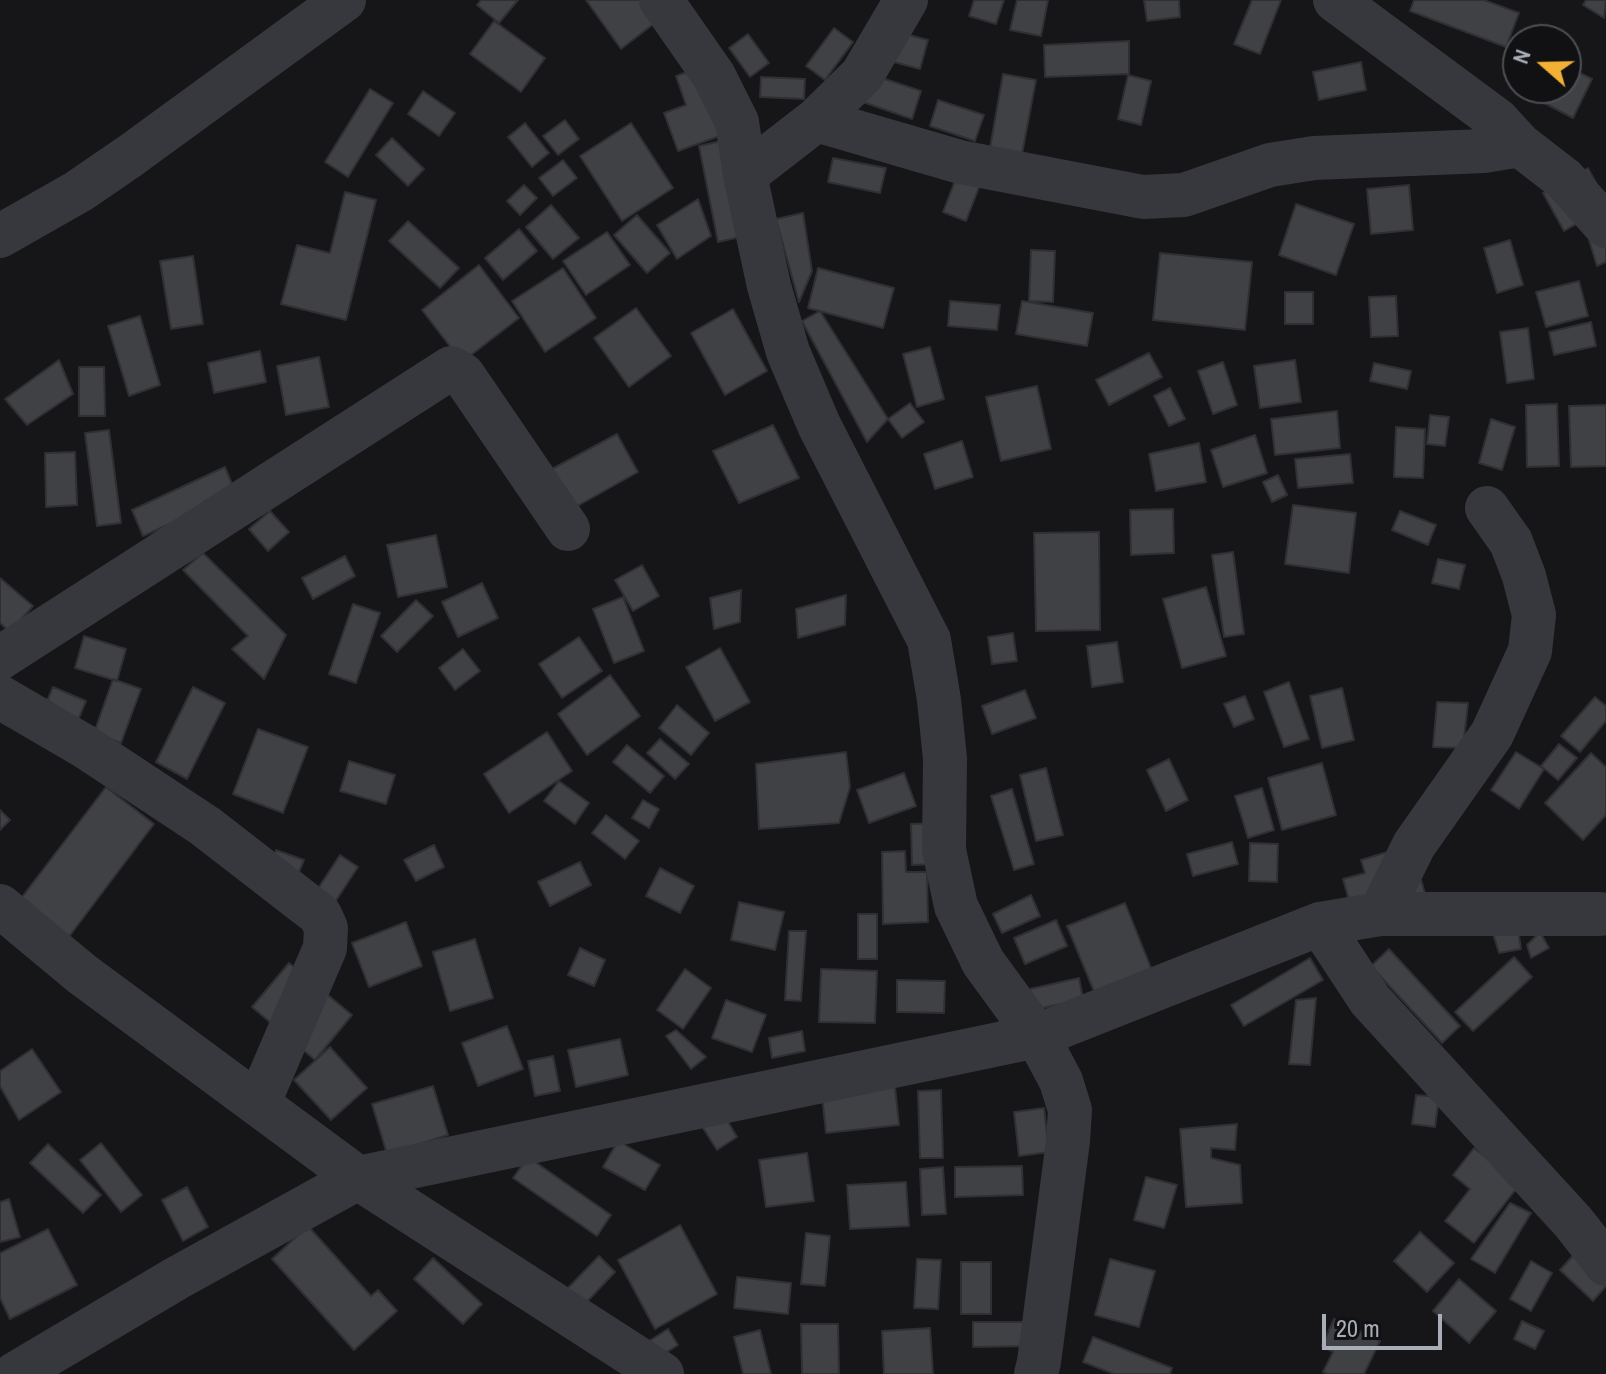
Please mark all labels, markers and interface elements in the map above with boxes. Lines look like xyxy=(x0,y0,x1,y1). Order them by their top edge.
north arrow xyxy=(1502,24,1582,104)
text: N xyxy=(1505,45,1538,68)
scale bar xyxy=(1326,1298,1446,1348)
text: 20 m xyxy=(1336,1312,1380,1344)

